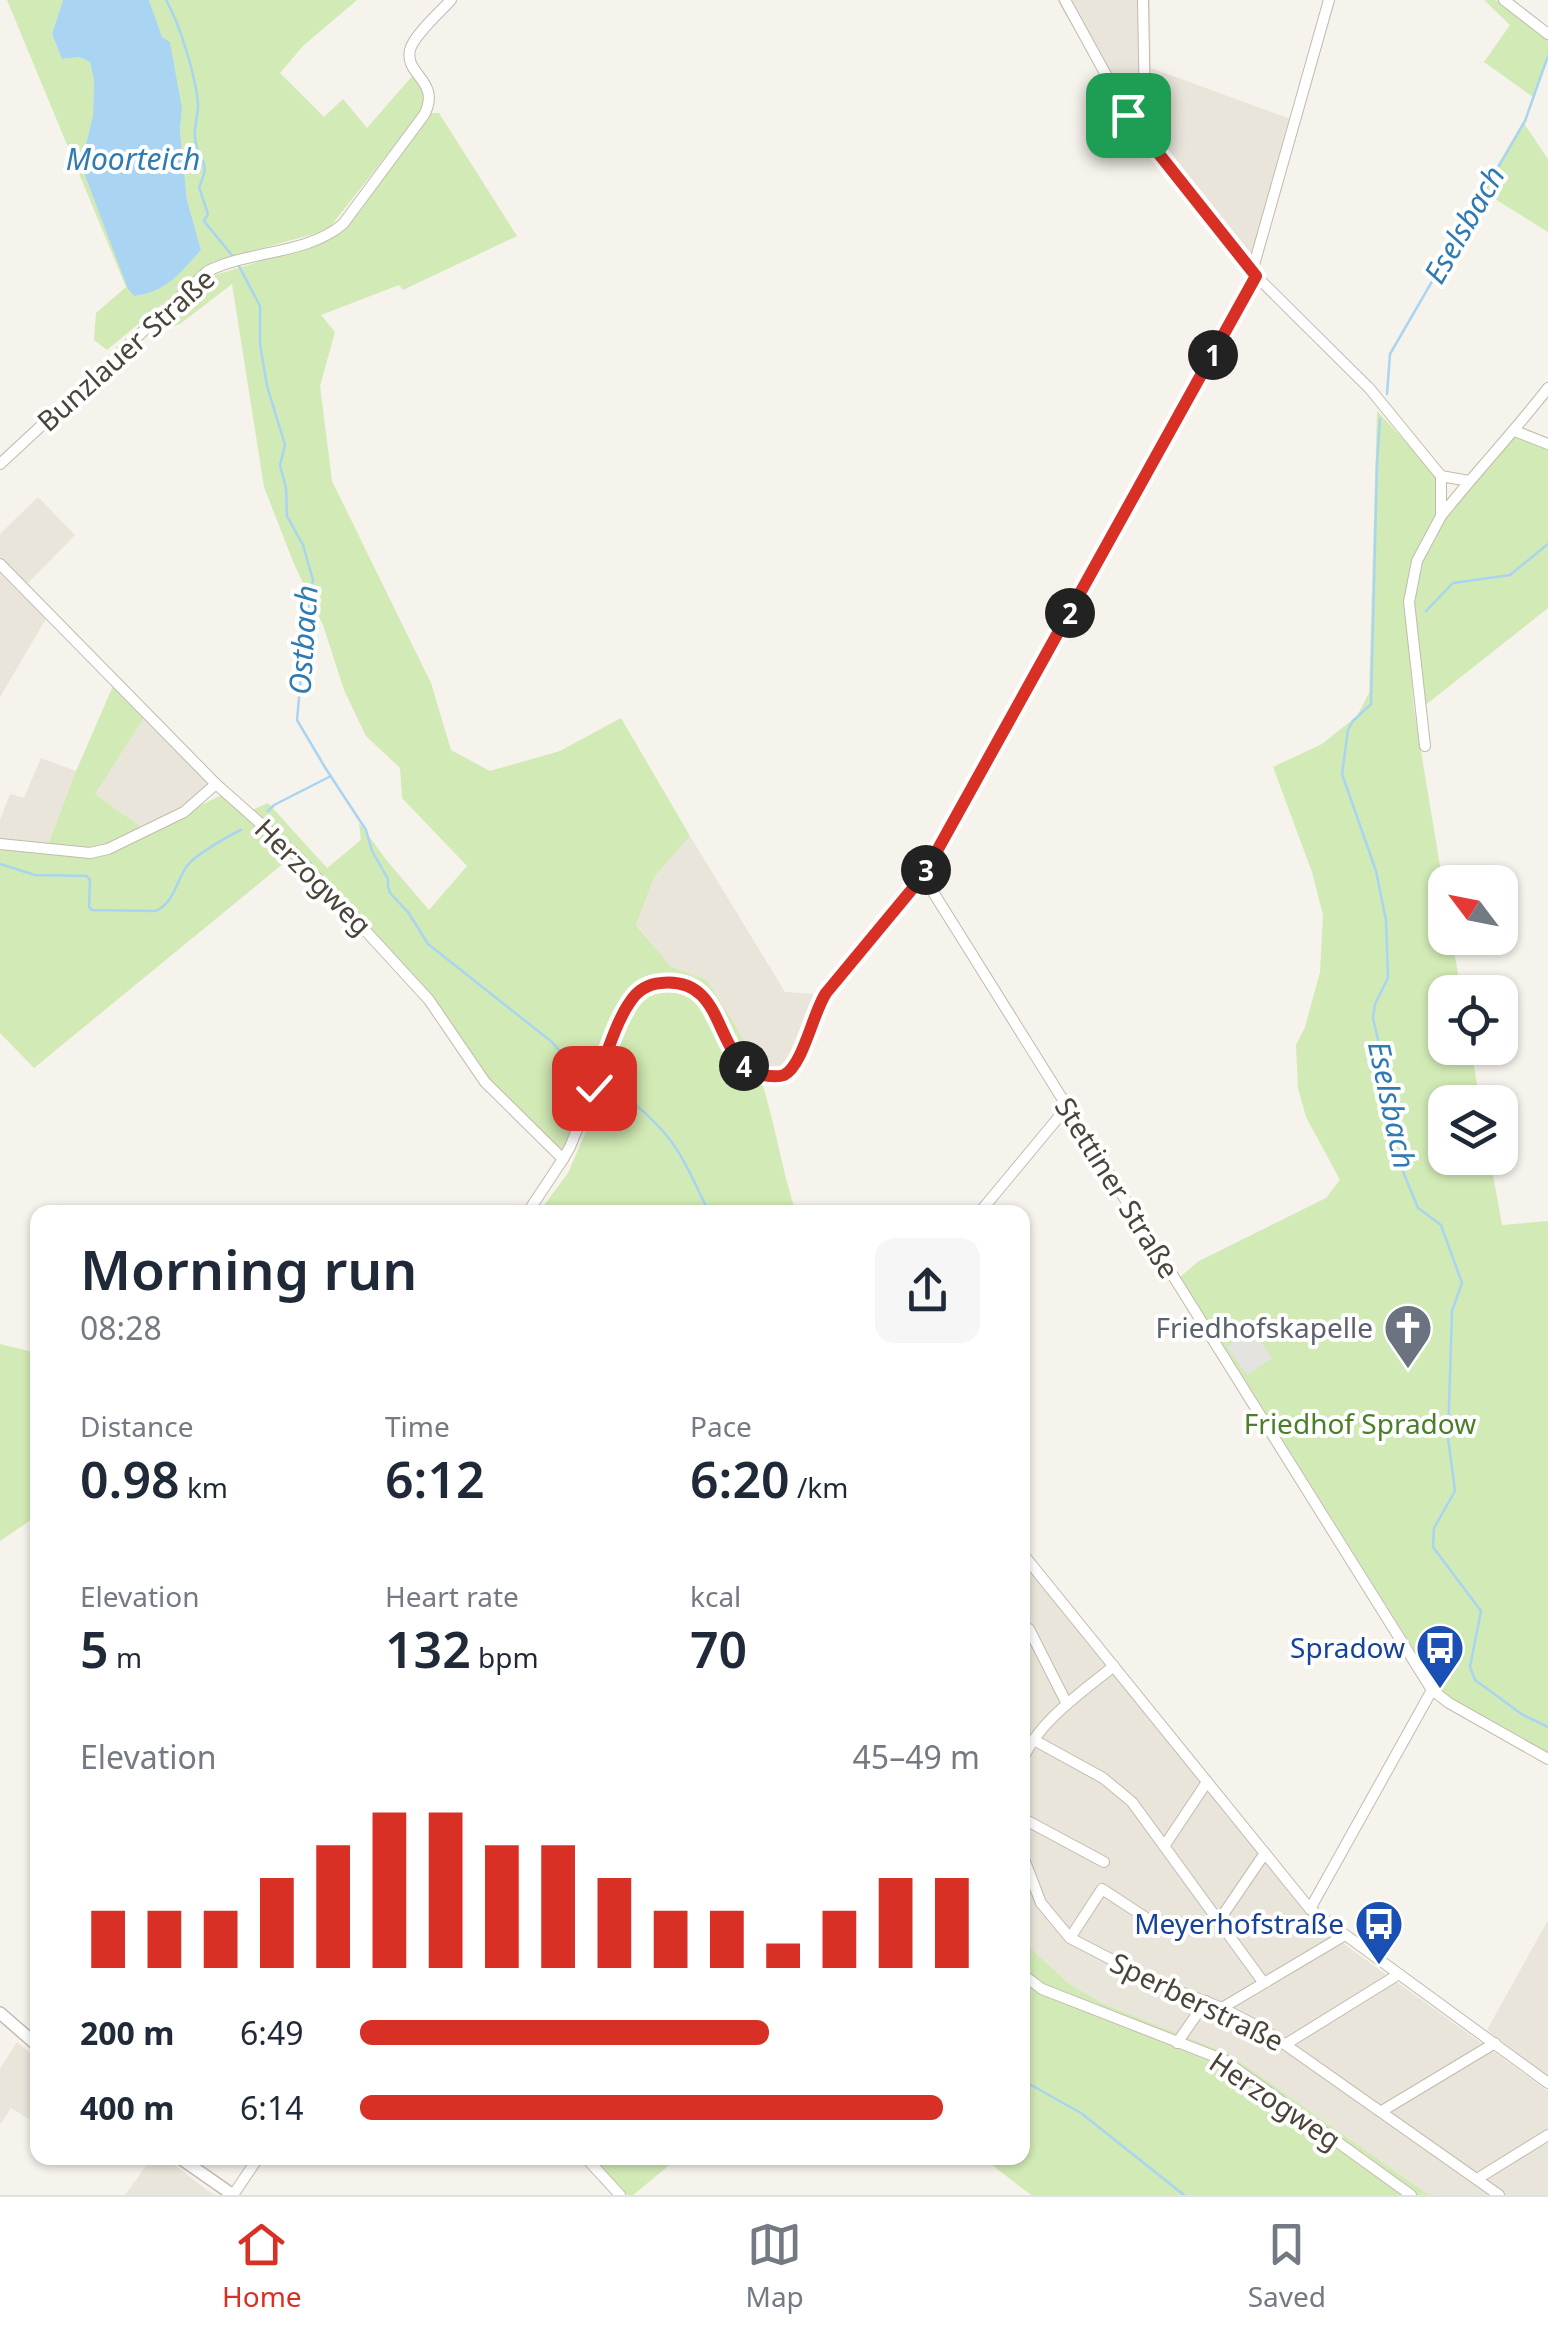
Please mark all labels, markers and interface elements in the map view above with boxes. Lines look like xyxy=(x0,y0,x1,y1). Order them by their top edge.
pin xyxy=(1086,73,1171,158)
icon: arrive xyxy=(1101,88,1156,143)
water label: Moorteich xyxy=(66,138,200,179)
water label: Eselsbach xyxy=(1414,158,1514,291)
street label: Bunzlauer Straße xyxy=(28,259,222,439)
pin: 1 xyxy=(1188,330,1238,380)
text: 1 xyxy=(1205,336,1221,374)
water label: Ostbach xyxy=(278,584,327,696)
pin: 2 xyxy=(1045,588,1095,638)
text: 2 xyxy=(1062,594,1078,632)
street label: Herzogweg xyxy=(247,810,380,943)
pin: 3 xyxy=(901,845,951,895)
text: 3 xyxy=(918,851,934,889)
north arrow xyxy=(1428,865,1518,955)
map controls xyxy=(1428,865,1518,1175)
button: locate xyxy=(1428,975,1518,1065)
water label: Eselsbach xyxy=(1359,1037,1426,1172)
pin: 4 xyxy=(719,1041,769,1091)
pin xyxy=(552,1046,637,1131)
text: 4 xyxy=(736,1047,752,1085)
icon: check xyxy=(567,1061,622,1116)
button: layers xyxy=(1428,1085,1518,1175)
street label: Stettiner Straße xyxy=(1047,1090,1189,1285)
text: Morning run xyxy=(80,1231,417,1306)
button: share xyxy=(875,1238,980,1343)
church icon: Friedhofskapelle xyxy=(1382,1302,1434,1370)
text: 08:28 xyxy=(80,1306,162,1349)
place label: Friedhofskapelle xyxy=(1155,1308,1373,1346)
park label: Friedhof Spradow xyxy=(1244,1404,1476,1442)
text: Distance xyxy=(80,1407,193,1445)
text: Time xyxy=(385,1407,450,1445)
text: Pace xyxy=(690,1407,752,1445)
text: 0.98 xyxy=(80,1445,180,1513)
text: 6:12 xyxy=(385,1445,485,1513)
text: 6:20 xyxy=(690,1445,790,1513)
text: km xyxy=(180,1468,228,1506)
text: /km xyxy=(790,1468,848,1506)
text: Elevation xyxy=(80,1577,200,1615)
text: Heart rate xyxy=(385,1577,519,1615)
text: kcal xyxy=(690,1577,741,1615)
text: 5 xyxy=(80,1615,109,1683)
text: 132 xyxy=(385,1615,471,1683)
text: 70 xyxy=(690,1615,747,1683)
bus stop icon: Spradow xyxy=(1414,1622,1466,1690)
place label: Spradow xyxy=(1290,1628,1405,1666)
text: m xyxy=(109,1638,142,1676)
text: bpm xyxy=(471,1638,539,1676)
text: Elevation xyxy=(80,1735,217,1778)
text: 45–49 m xyxy=(853,1735,980,1778)
bus stop icon: Meyerhofstraße xyxy=(1353,1898,1405,1966)
place label: Meyerhofstraße xyxy=(1134,1904,1344,1942)
street label: Sperberstraße xyxy=(1105,1943,1290,2059)
text: 200 m xyxy=(80,2011,174,2054)
text: 6:49 xyxy=(240,2011,304,2054)
street label: Herzogweg xyxy=(1203,2042,1349,2158)
text: 400 m xyxy=(80,2086,174,2129)
text: 6:14 xyxy=(240,2086,304,2129)
tab: Home xyxy=(222,2217,302,2315)
tab: Map xyxy=(746,2217,804,2315)
tab: Saved xyxy=(1248,2217,1326,2315)

